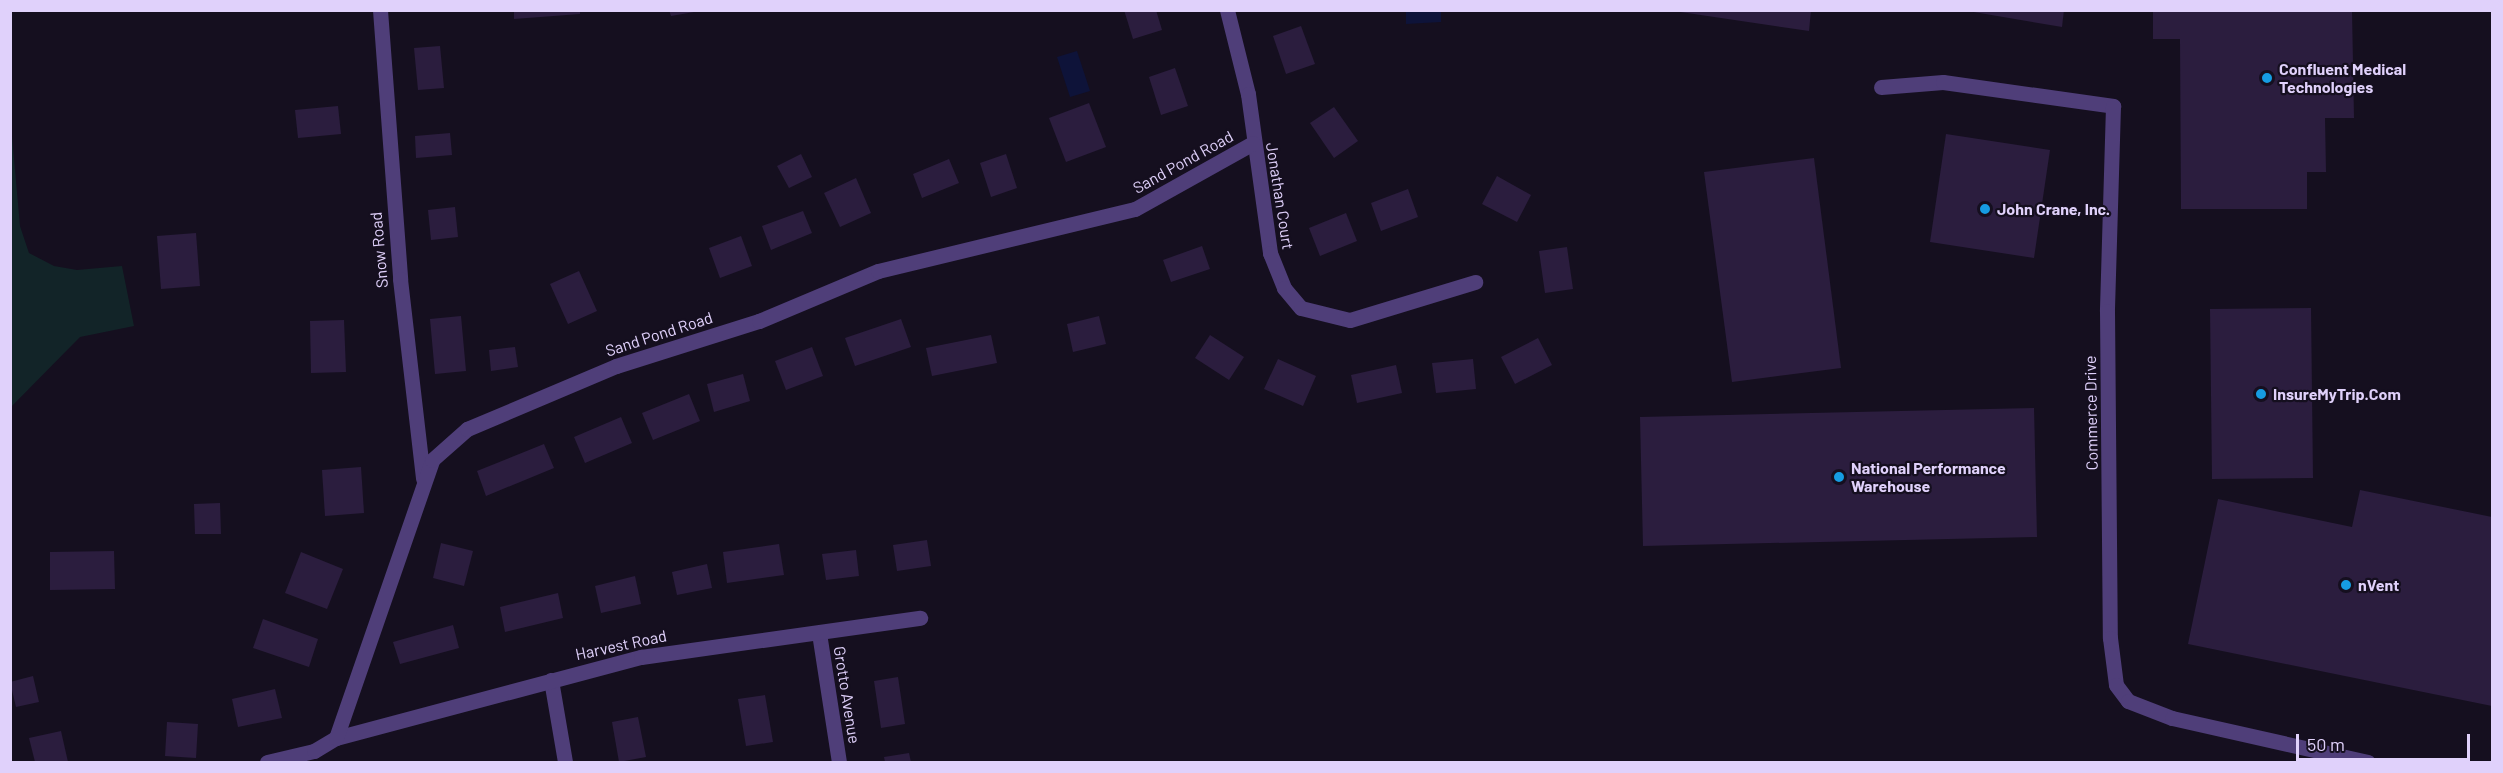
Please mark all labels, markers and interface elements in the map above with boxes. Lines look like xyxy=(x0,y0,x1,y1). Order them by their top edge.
place label: Confluent Medical Technologies xyxy=(2279,59,2406,97)
marker: Confluent Medical Technologies xyxy=(2260,71,2274,85)
street label: Sand Pond Road xyxy=(1130,127,1236,197)
street label: Jonathan Court xyxy=(1262,141,1298,251)
place label: John Crane, Inc. xyxy=(1997,199,2110,219)
marker: John Crane, Inc. xyxy=(1978,202,1992,216)
street label: Snow Road xyxy=(366,211,392,289)
street label: Sand Pond Road xyxy=(603,308,715,360)
street label: Commerce Drive xyxy=(2080,355,2102,471)
place label: InsureMyTrip.Com xyxy=(2273,384,2401,404)
marker: InsureMyTrip.Com xyxy=(2254,387,2268,401)
place label: National Performance Warehouse xyxy=(1851,458,2006,496)
marker: National Performance Warehouse xyxy=(1832,470,1846,484)
place label: nVent xyxy=(2358,575,2399,595)
marker: nVent xyxy=(2339,578,2353,592)
street label: Harvest Road xyxy=(574,626,668,664)
street label: Grotto Avenue xyxy=(830,645,864,745)
scale bar xyxy=(2299,722,2473,760)
text: 50 m xyxy=(2307,733,2345,755)

